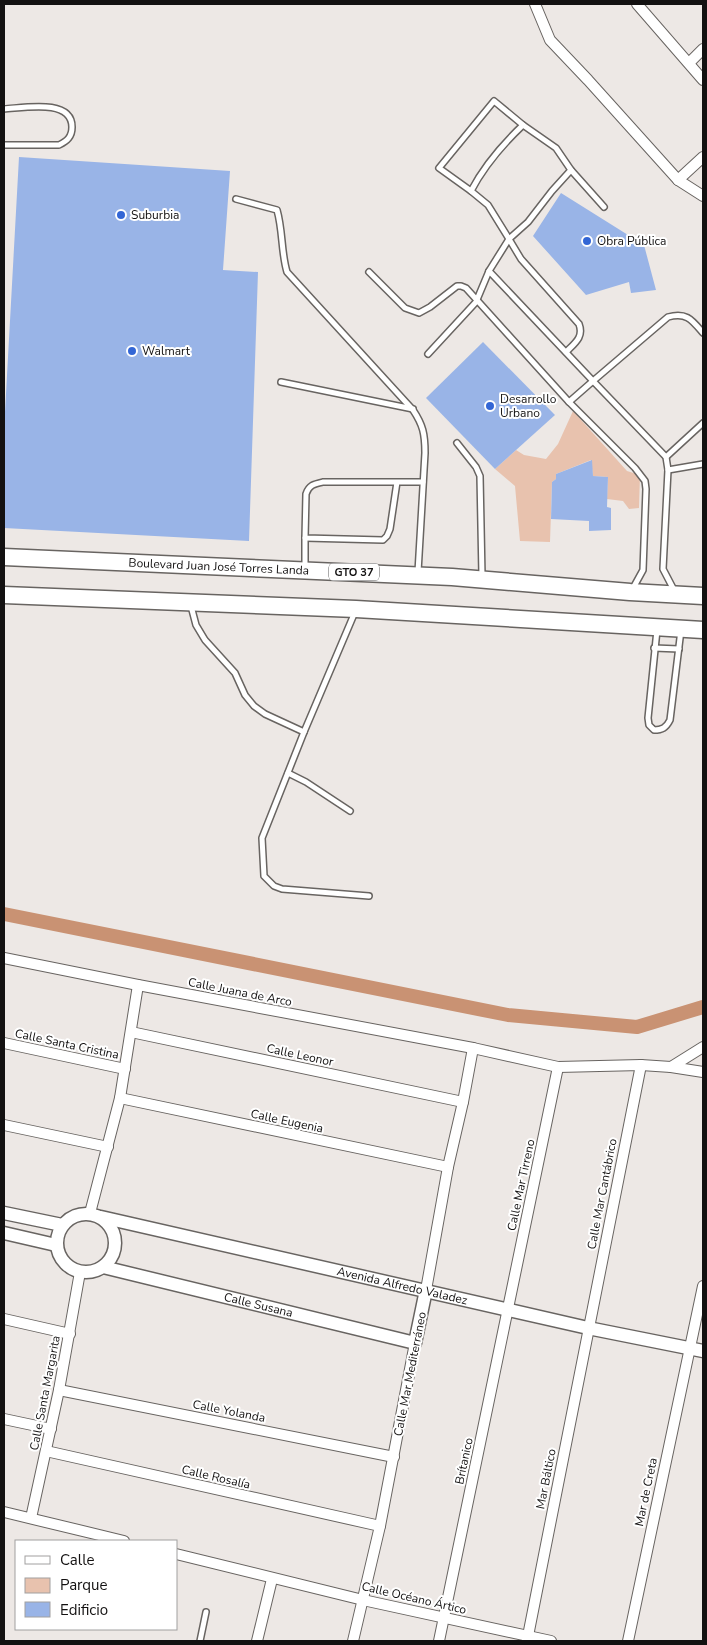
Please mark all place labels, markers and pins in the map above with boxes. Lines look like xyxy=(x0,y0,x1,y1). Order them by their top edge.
place label: Suburbia xyxy=(131,207,179,223)
marker: Suburbia xyxy=(115,209,127,221)
place label: Obra Pública xyxy=(597,233,666,249)
marker: Obra Pública xyxy=(581,235,593,247)
place label: Walmart xyxy=(142,343,191,359)
marker: Walmart xyxy=(126,345,138,357)
place label: Desarrollo Urbano xyxy=(500,391,557,421)
marker: Desarrollo Urbano xyxy=(484,400,496,412)

